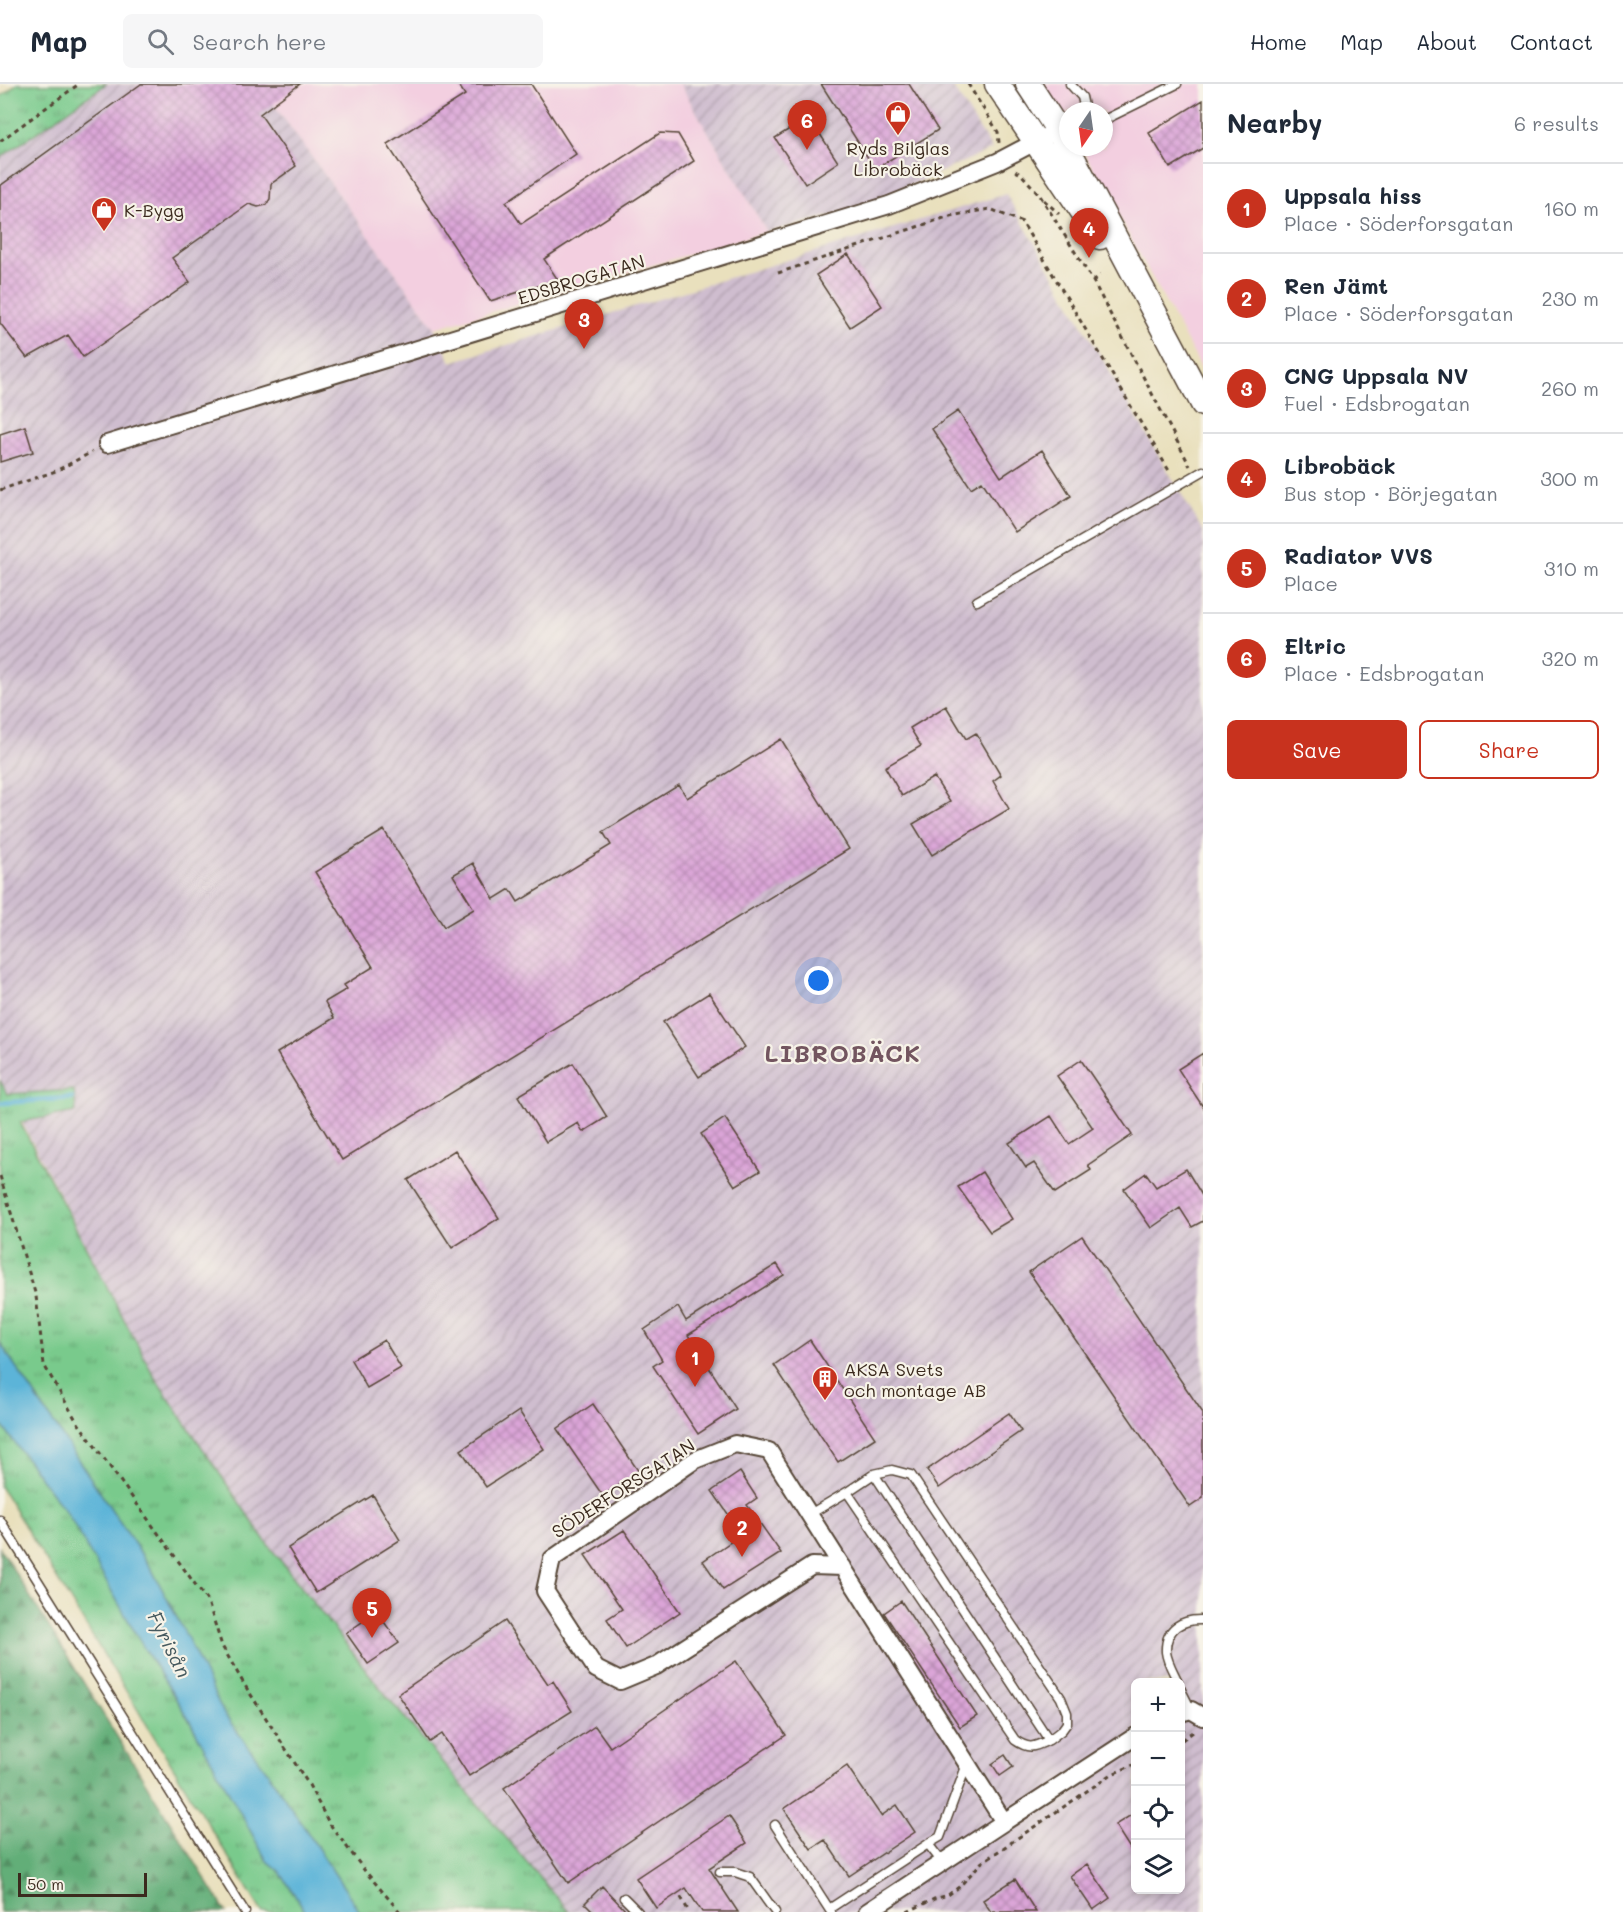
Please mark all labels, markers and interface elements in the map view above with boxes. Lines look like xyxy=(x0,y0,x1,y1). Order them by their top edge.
search box xyxy=(123,14,543,68)
text: Map xyxy=(30,23,87,59)
icon: search xyxy=(144,25,177,58)
text: Search here xyxy=(192,27,326,56)
text: Home xyxy=(1250,28,1307,55)
text: Map xyxy=(1340,28,1383,55)
text: About xyxy=(1416,28,1477,55)
text: Contact xyxy=(1510,28,1593,55)
shop icon: Ryds Bilglas Librobäck xyxy=(883,99,913,137)
pin: 6 xyxy=(788,100,826,150)
north arrow xyxy=(1059,102,1113,156)
text: Nearby xyxy=(1227,106,1322,140)
text: 6 results xyxy=(1514,110,1599,136)
place label: Ryds Bilglas Librobäck xyxy=(847,136,949,181)
text: Uppsala hiss xyxy=(1284,181,1422,210)
shop icon: K-Bygg xyxy=(89,195,119,233)
text: 1 xyxy=(1242,195,1251,221)
text: 160 m xyxy=(1543,195,1599,221)
place label: K-Bygg xyxy=(124,198,184,222)
pin: 4 xyxy=(1070,208,1108,258)
text: Place · Söderforsgatan xyxy=(1284,210,1513,236)
street label: EDSBROGATAN xyxy=(515,248,647,310)
text: Ren Jämt xyxy=(1284,271,1388,300)
text: 2 xyxy=(1241,285,1252,311)
text: 230 m xyxy=(1541,285,1599,311)
pin: 3 xyxy=(564,300,604,349)
text: Place · Söderforsgatan xyxy=(1284,300,1513,326)
text: CNG Uppsala NV xyxy=(1284,361,1468,390)
text: 3 xyxy=(1241,375,1253,401)
text: 260 m xyxy=(1541,375,1599,401)
text: Fuel · Edsbrogatan xyxy=(1284,390,1470,416)
text: Librobäck xyxy=(1284,451,1396,480)
text: 4 xyxy=(1240,465,1253,491)
text: 300 m xyxy=(1540,465,1599,491)
text: Bus stop · Börjegatan xyxy=(1284,480,1498,506)
text: Radiator VVS xyxy=(1284,541,1433,570)
text: 5 xyxy=(1241,555,1252,581)
text: 310 m xyxy=(1544,555,1599,581)
text: Place xyxy=(1284,570,1338,596)
text: Eltric xyxy=(1284,631,1346,660)
text: 6 xyxy=(1240,645,1253,671)
text: 320 m xyxy=(1541,645,1599,671)
text: Place · Edsbrogatan xyxy=(1284,660,1484,686)
button: Save xyxy=(1227,720,1407,779)
button: Share xyxy=(1419,720,1599,779)
your location xyxy=(804,966,833,995)
district label: LIBROBÄCK xyxy=(765,1037,922,1068)
pin: 1 xyxy=(676,1338,714,1387)
place label: AKSA Svets och montage AB xyxy=(844,1357,986,1402)
building icon: AKSA Svets och montage AB xyxy=(810,1364,840,1402)
street label: SÖDERFORSGATAN xyxy=(547,1433,699,1543)
pin: 2 xyxy=(722,1508,762,1557)
pin: 5 xyxy=(352,1588,392,1638)
water label: Fyrisån xyxy=(142,1606,198,1682)
map controls xyxy=(1131,1678,1185,1894)
button: + xyxy=(1131,1678,1185,1732)
button: − xyxy=(1131,1732,1185,1786)
button: locate xyxy=(1131,1786,1185,1840)
button: layers xyxy=(1131,1840,1185,1894)
scale bar xyxy=(18,1870,147,1898)
text: 50 m xyxy=(27,1873,64,1894)

